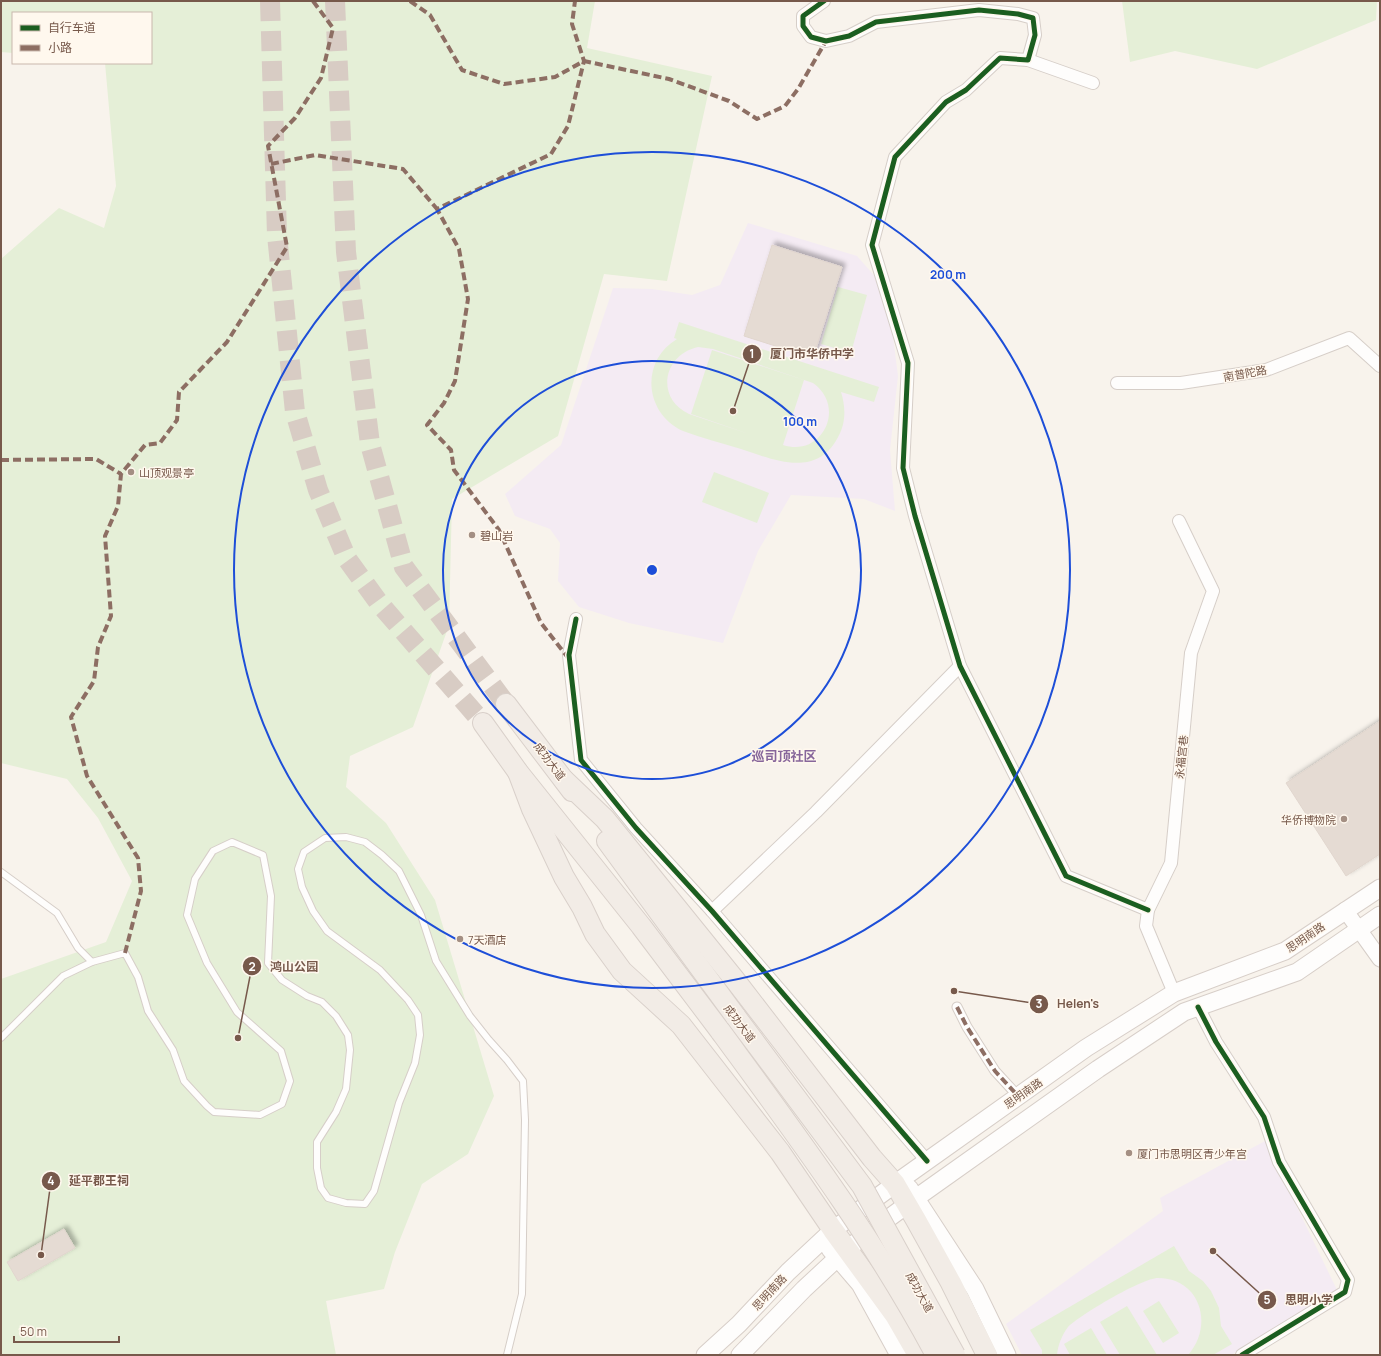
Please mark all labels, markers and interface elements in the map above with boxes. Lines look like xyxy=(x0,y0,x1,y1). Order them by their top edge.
legend xyxy=(12,12,152,64)
text: 自行车道 xyxy=(48,19,96,36)
text: 小路 xyxy=(48,39,72,56)
text: 200 m xyxy=(930,266,966,283)
callout: 厦门市华侨中学 xyxy=(742,342,862,366)
text: 1 xyxy=(749,345,755,362)
text: 厦门市华侨中学 xyxy=(770,345,854,362)
street label: 南普陀路 xyxy=(1222,362,1268,384)
text: 100 m xyxy=(783,413,817,430)
place label: 山顶观景亭 xyxy=(139,465,194,480)
marker: 山顶观景亭 xyxy=(126,467,136,477)
place label: 碧山岩 xyxy=(480,528,513,543)
marker: 碧山岩 xyxy=(467,530,477,540)
centre of rings xyxy=(645,563,659,577)
street label: 永福宫巷 xyxy=(1171,734,1191,780)
street label: 成功大道 xyxy=(531,739,569,783)
district label: 巡司顶社区 xyxy=(751,747,817,765)
place label: 华侨博物院 xyxy=(1281,812,1336,827)
marker: 华侨博物院 xyxy=(1339,814,1349,824)
street label: 思明南路 xyxy=(1283,918,1327,956)
place label: 7天酒店 xyxy=(468,932,507,947)
marker: 7天酒店 xyxy=(455,934,465,944)
callout: 鸿山公园 xyxy=(242,954,326,978)
text: 2 xyxy=(248,958,256,975)
text: 鸿山公园 xyxy=(270,958,318,975)
callout: Helen's xyxy=(1029,992,1107,1016)
text: 3 xyxy=(1036,995,1043,1012)
text: Helen's xyxy=(1057,995,1099,1012)
street label: 成功大道 xyxy=(721,1001,759,1045)
street label: 思明南路 xyxy=(1001,1074,1045,1112)
place label: 厦门市思明区青少年宫 xyxy=(1137,1146,1247,1161)
marker: 厦门市思明区青少年宫 xyxy=(1124,1148,1134,1158)
callout: 延平郡王祠 xyxy=(41,1169,137,1193)
text: 4 xyxy=(47,1172,55,1189)
text: 延平郡王祠 xyxy=(69,1172,129,1189)
street label: 成功大道 xyxy=(903,1269,937,1315)
street label: 思明南路 xyxy=(749,1271,789,1313)
callout: 思明小学 xyxy=(1257,1288,1341,1312)
text: 5 xyxy=(1263,1291,1271,1308)
text: 思明小学 xyxy=(1285,1291,1333,1308)
scale bar xyxy=(14,1318,119,1344)
text: 50 m xyxy=(20,1323,47,1340)

